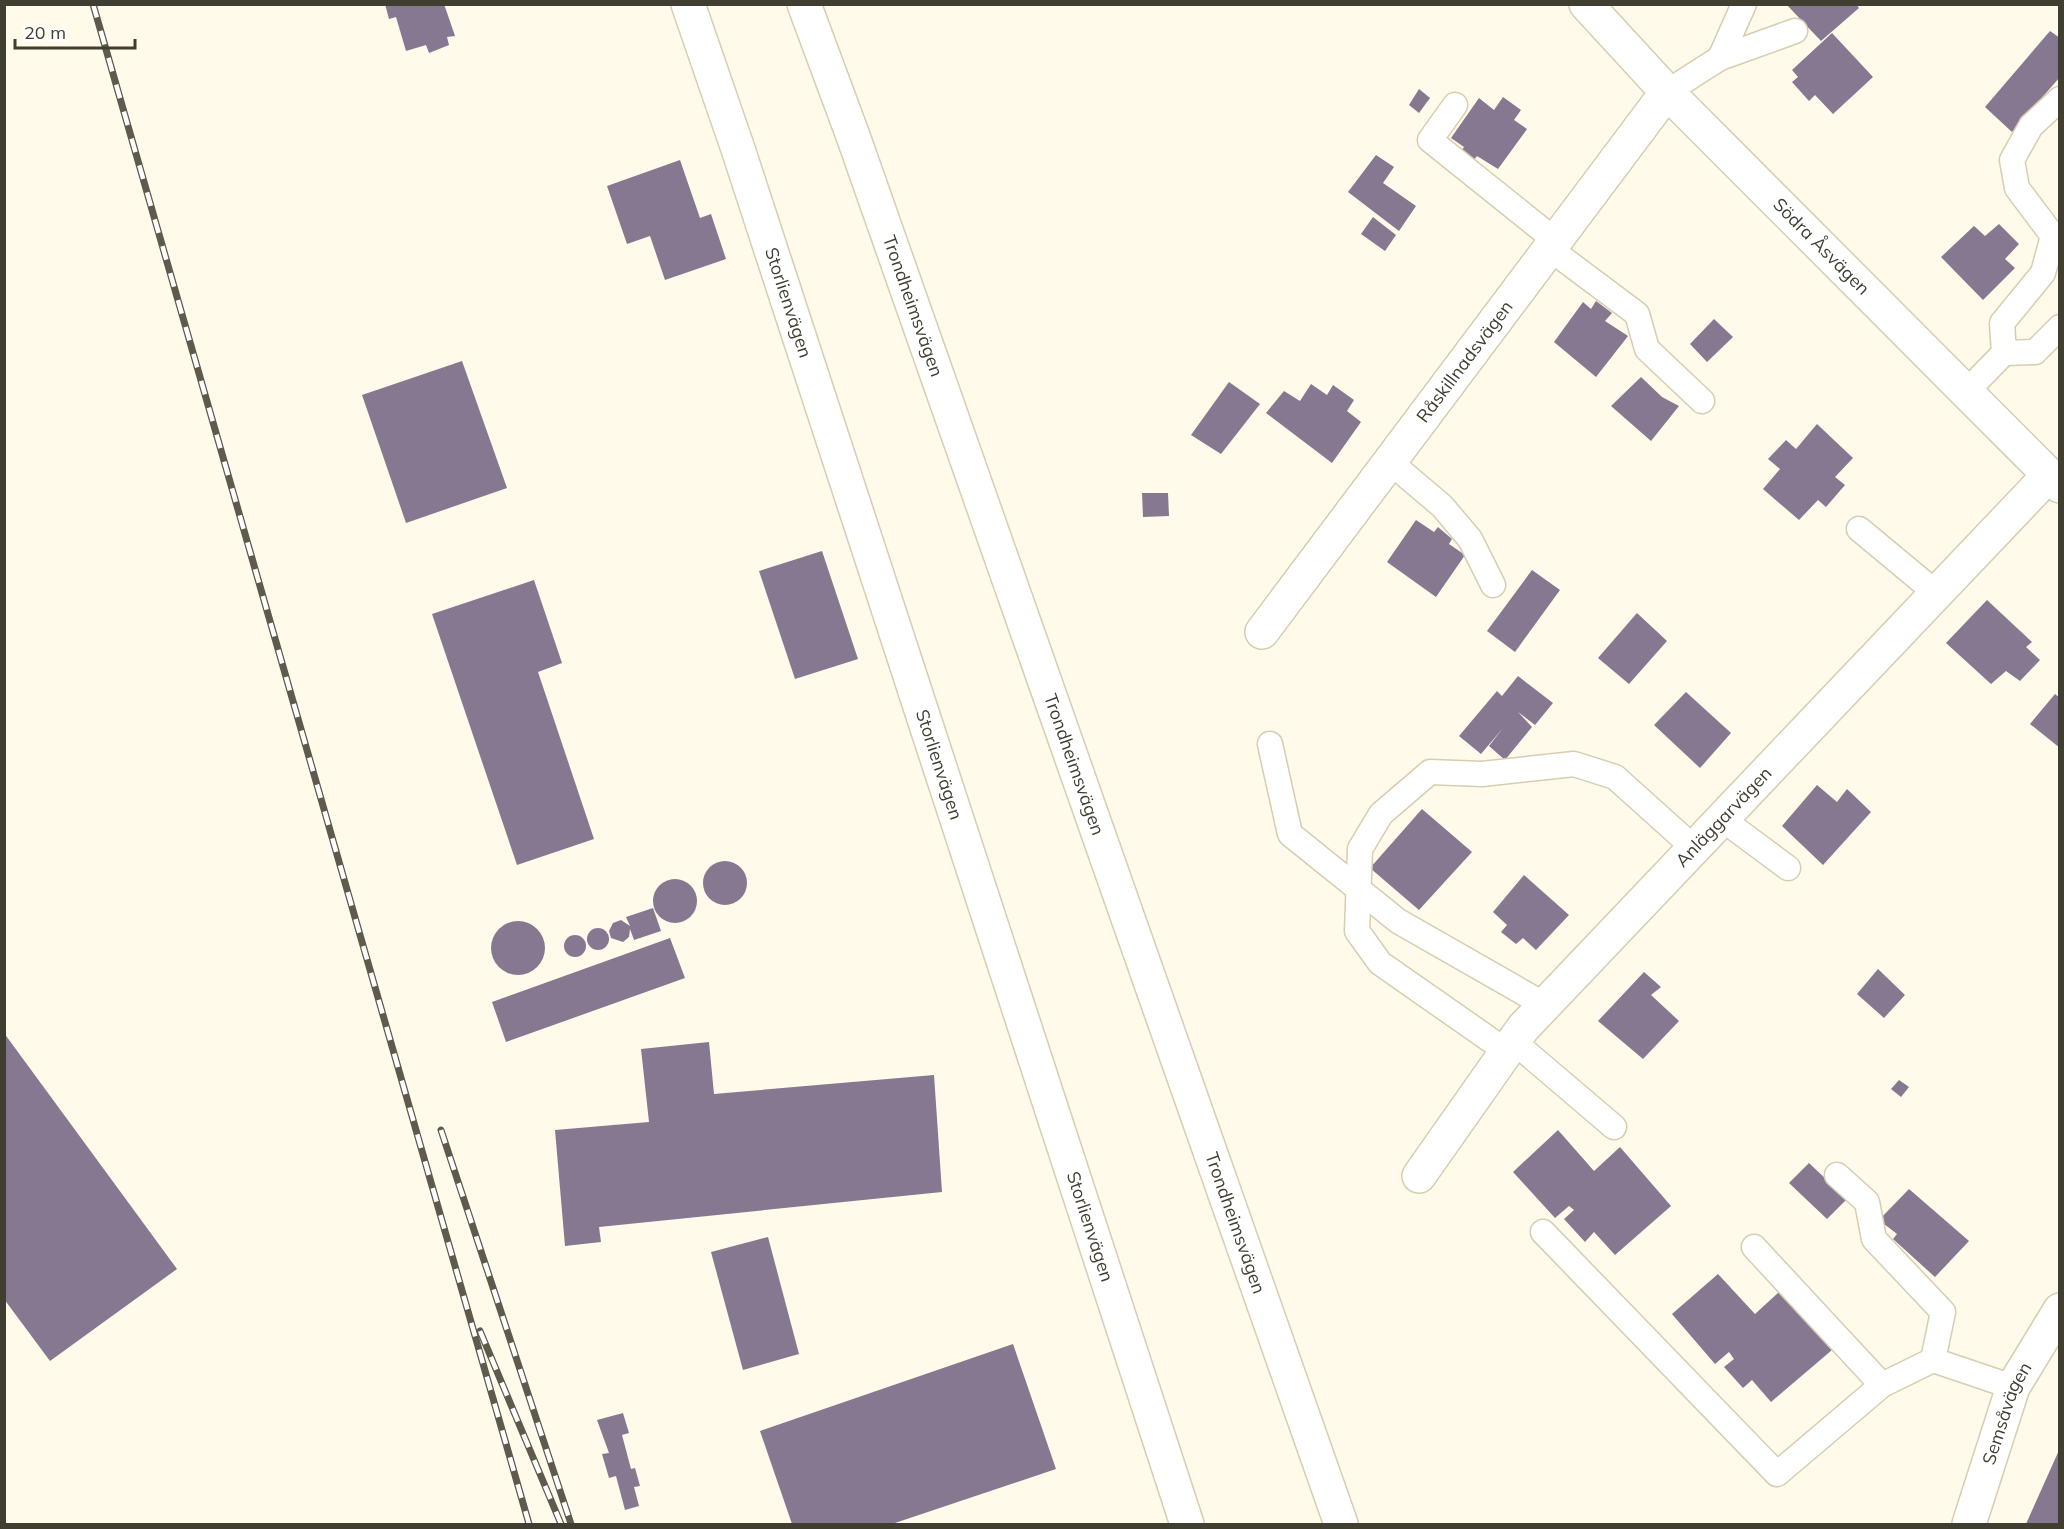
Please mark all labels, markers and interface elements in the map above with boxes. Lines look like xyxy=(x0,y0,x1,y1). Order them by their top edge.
scale bar xyxy=(15,12,135,50)
text: 20 m xyxy=(24,21,66,44)
street label: Södra Åsvägen xyxy=(1768,193,1875,300)
street label: Trondheimsvägen xyxy=(878,232,949,380)
street label: Storlienvägen xyxy=(760,244,817,361)
street label: Råskillnadsvägen xyxy=(1411,296,1518,427)
street label: Trondheimsvägen xyxy=(1039,691,1110,838)
street label: Storlienvägen xyxy=(911,706,968,823)
street label: Anläggarvägen xyxy=(1670,762,1776,872)
street label: Trondheimsvägen xyxy=(1200,1149,1271,1297)
street label: Storlienvägen xyxy=(1062,1168,1119,1285)
street label: Semsåvägen xyxy=(1977,1358,2037,1467)

